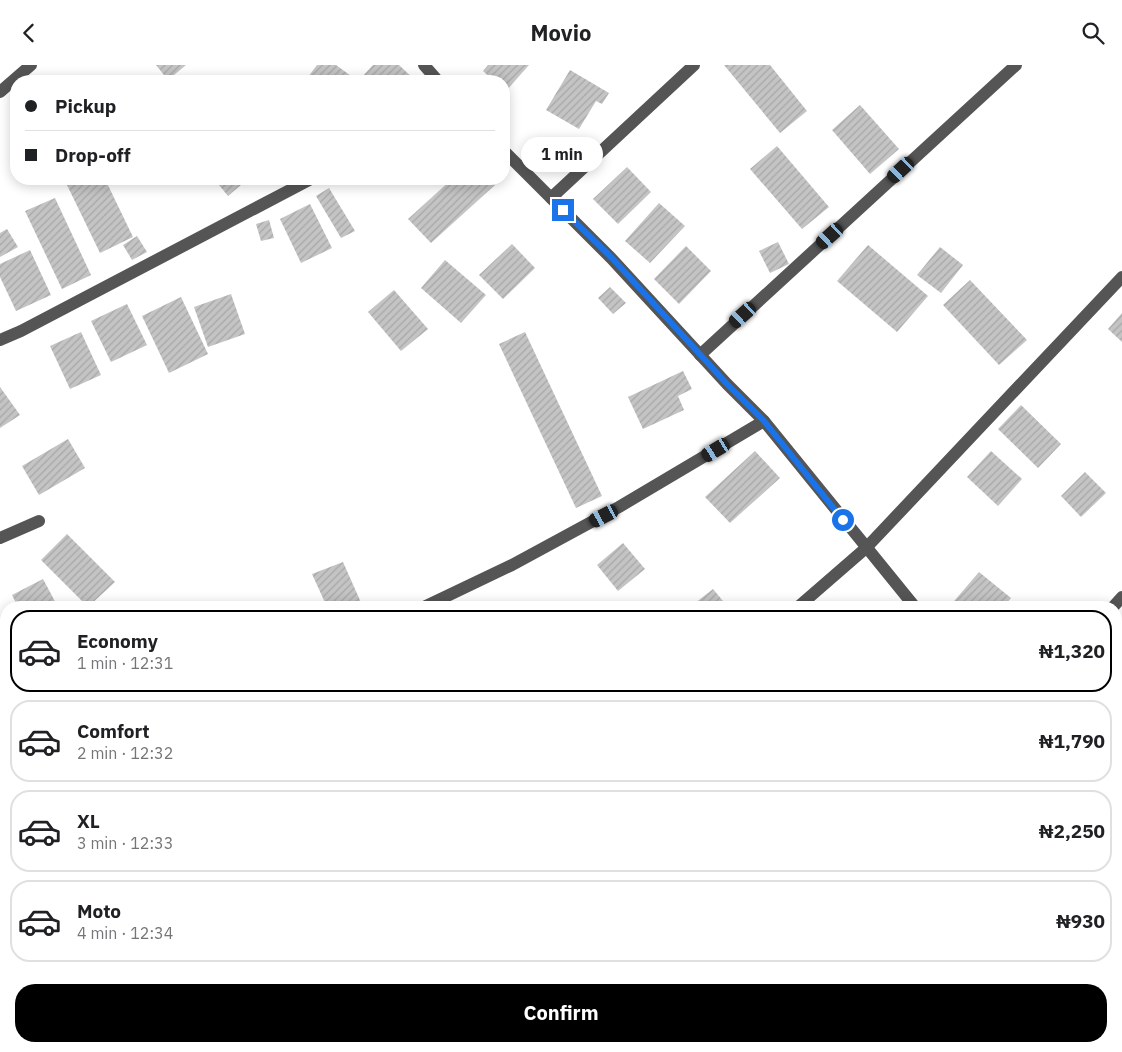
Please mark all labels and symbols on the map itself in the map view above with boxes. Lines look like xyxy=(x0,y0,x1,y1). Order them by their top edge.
callout: 1 min xyxy=(522,137,604,173)
car xyxy=(884,154,917,186)
route end xyxy=(552,199,574,221)
car xyxy=(813,220,846,252)
car xyxy=(726,299,759,331)
car xyxy=(699,436,732,464)
car xyxy=(587,502,620,530)
route start xyxy=(832,509,854,531)

